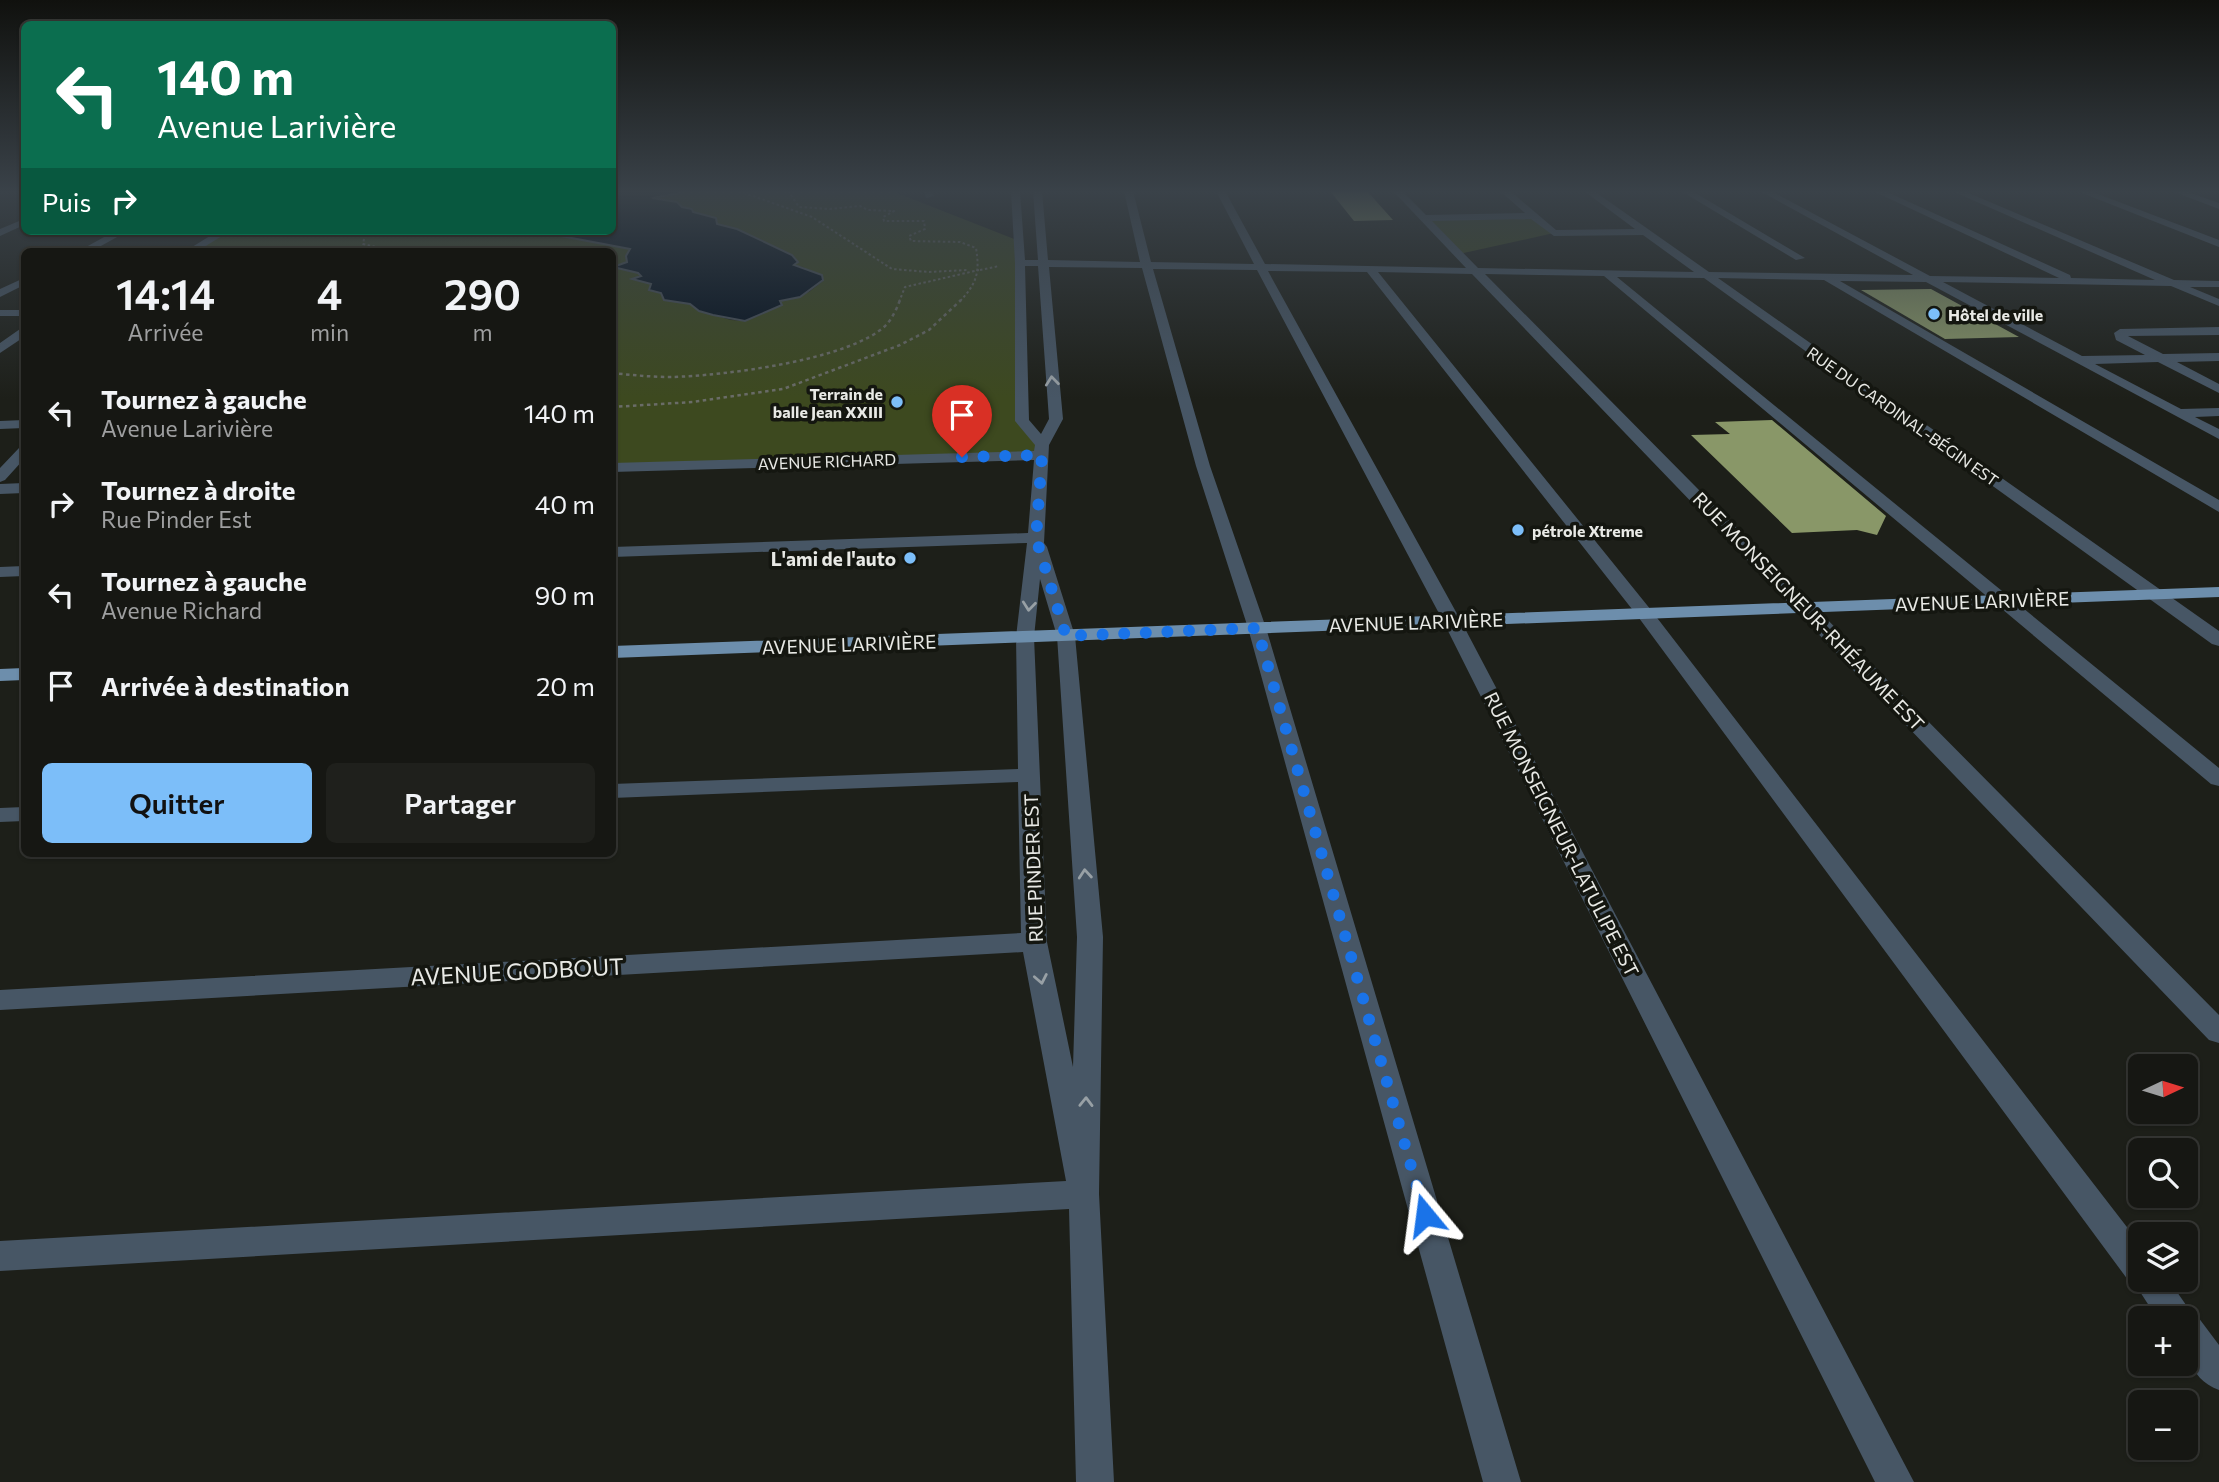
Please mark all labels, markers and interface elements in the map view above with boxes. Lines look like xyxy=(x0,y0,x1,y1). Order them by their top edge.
text: 140 m xyxy=(157,45,294,105)
icon: left xyxy=(42,49,133,140)
text: Avenue Larivière xyxy=(157,105,397,145)
icon: right xyxy=(105,182,143,220)
text: Puis xyxy=(42,186,91,217)
text: 14:14 xyxy=(116,267,215,319)
text: 4 xyxy=(317,267,342,319)
text: 290 xyxy=(444,267,521,319)
place label: Hôtel de ville xyxy=(1948,305,2043,324)
marker: Hôtel de ville xyxy=(1926,306,1942,322)
text: Arrivée xyxy=(128,318,203,346)
text: min xyxy=(310,318,349,346)
text: m xyxy=(473,318,493,346)
street label: RUE DU CARDINAL-BÉGIN EST xyxy=(1804,342,2002,490)
one-way arrow xyxy=(1045,375,1060,386)
text: Tournez à gauche xyxy=(101,383,307,414)
place label: Terrain de balle Jean XXIII xyxy=(773,384,883,421)
pin xyxy=(932,385,992,457)
icon: left xyxy=(42,394,80,432)
marker: Terrain de balle Jean XXIII xyxy=(889,394,905,410)
icon: arrive xyxy=(943,396,981,434)
text: 140 m xyxy=(524,397,595,428)
text: Avenue Larivière xyxy=(101,414,273,442)
street label: AVENUE RICHARD xyxy=(758,449,896,473)
text: Tournez à droite xyxy=(101,474,296,505)
icon: right xyxy=(42,485,80,523)
street label: RUE MONSEIGNEUR-RHÉAUME EST xyxy=(1689,487,1929,735)
text: 40 m xyxy=(535,488,595,519)
text: Rue Pinder Est xyxy=(101,505,252,533)
place label: pétrole Xtreme xyxy=(1532,521,1643,540)
marker: pétrole Xtreme xyxy=(1510,522,1526,538)
place label: L'ami de l'auto xyxy=(771,547,896,570)
marker: L'ami de l'auto xyxy=(902,550,918,566)
text: Tournez à gauche xyxy=(101,565,307,596)
icon: left xyxy=(42,576,80,614)
text: 90 m xyxy=(535,579,595,610)
street label: AVENUE LARIVIÈRE xyxy=(1894,586,2070,616)
text: Avenue Richard xyxy=(101,596,262,624)
one-way arrow xyxy=(1022,601,1037,612)
street label: AVENUE LARIVIÈRE xyxy=(1328,607,1504,637)
street label: AVENUE LARIVIÈRE xyxy=(761,629,937,659)
icon: arrive xyxy=(42,667,80,705)
text: Arrivée à destination xyxy=(101,670,349,701)
text: 20 m xyxy=(536,670,595,701)
street label: RUE MONSEIGNEUR-LATULIPE EST xyxy=(1480,688,1644,980)
button: Quitter xyxy=(42,763,312,843)
button: Partager xyxy=(326,763,595,843)
street label: RUE PINDER EST xyxy=(1019,793,1047,943)
one-way arrow xyxy=(1078,868,1093,879)
street label: AVENUE GODBOUT xyxy=(410,951,625,991)
one-way arrow xyxy=(1033,973,1048,985)
north arrow xyxy=(2128,1054,2198,1124)
map controls xyxy=(2128,1054,2198,1460)
one-way arrow xyxy=(1078,1096,1094,1106)
button: search xyxy=(2128,1138,2198,1208)
position arrow xyxy=(1388,1178,1462,1252)
button: layers xyxy=(2128,1222,2198,1292)
button: + xyxy=(2128,1306,2198,1376)
button: − xyxy=(2128,1390,2198,1460)

